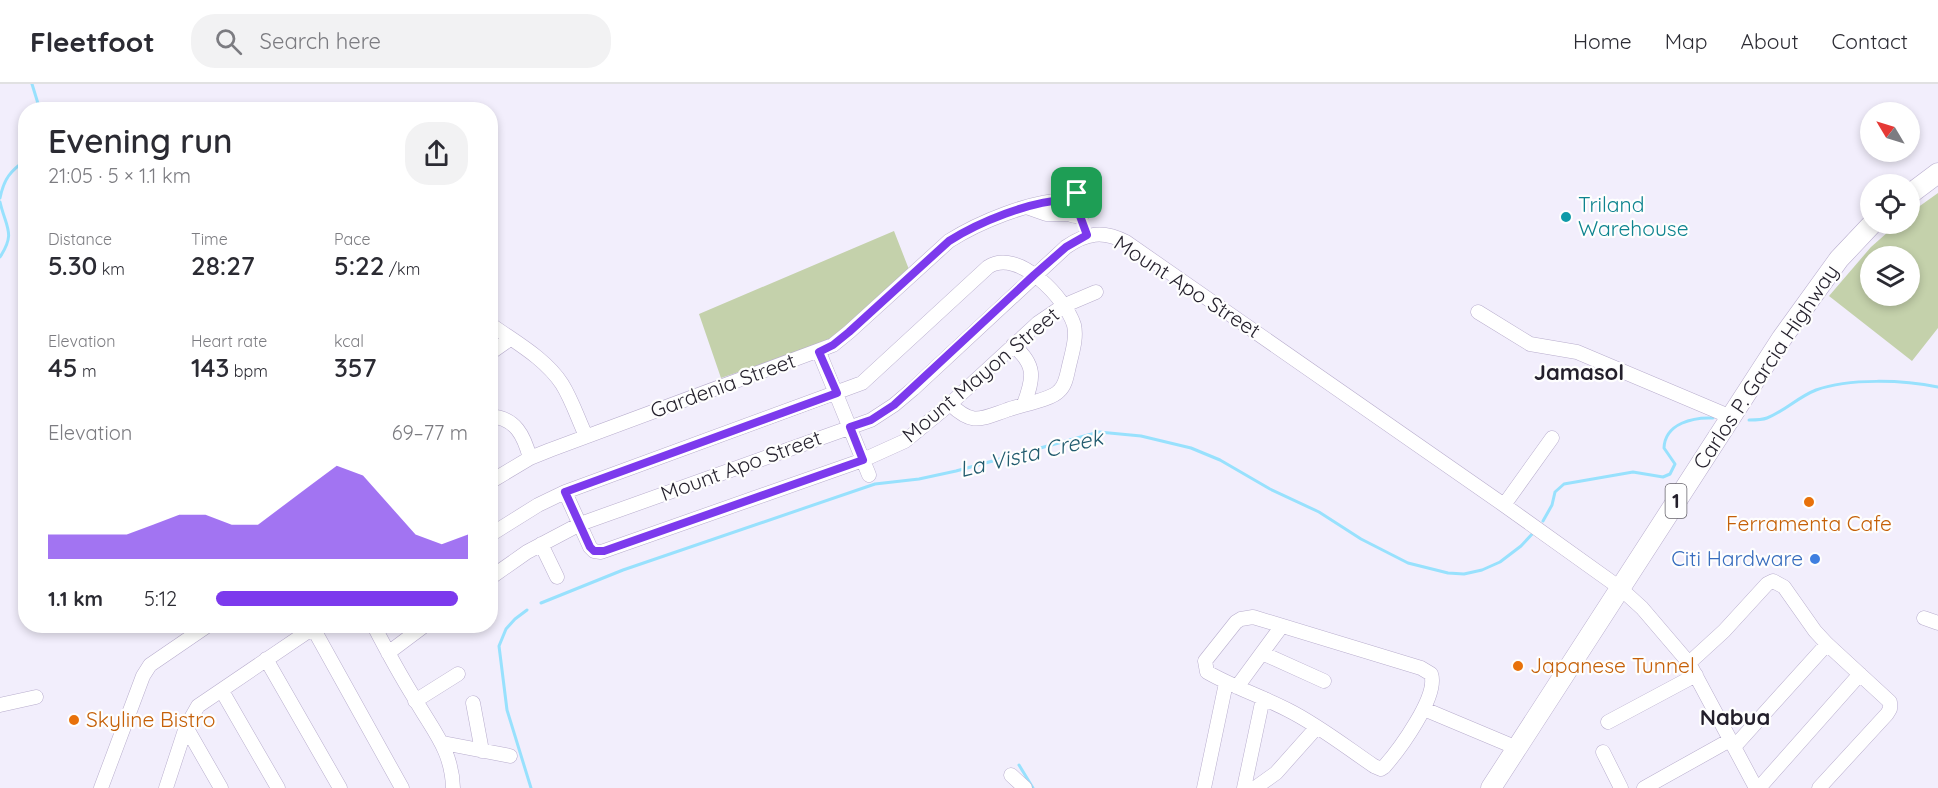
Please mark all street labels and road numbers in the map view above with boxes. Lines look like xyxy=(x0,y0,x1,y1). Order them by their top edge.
street label: Mount Apo Street xyxy=(1110,229,1266,343)
street label: Carlos P. Garcia Highway xyxy=(1687,259,1844,474)
street label: Mount Mayon Street xyxy=(897,301,1064,447)
street label: Gardenia Street xyxy=(647,347,799,423)
street label: Mount Apo Street xyxy=(657,424,825,506)
road number: 1 xyxy=(1666,484,1686,518)

